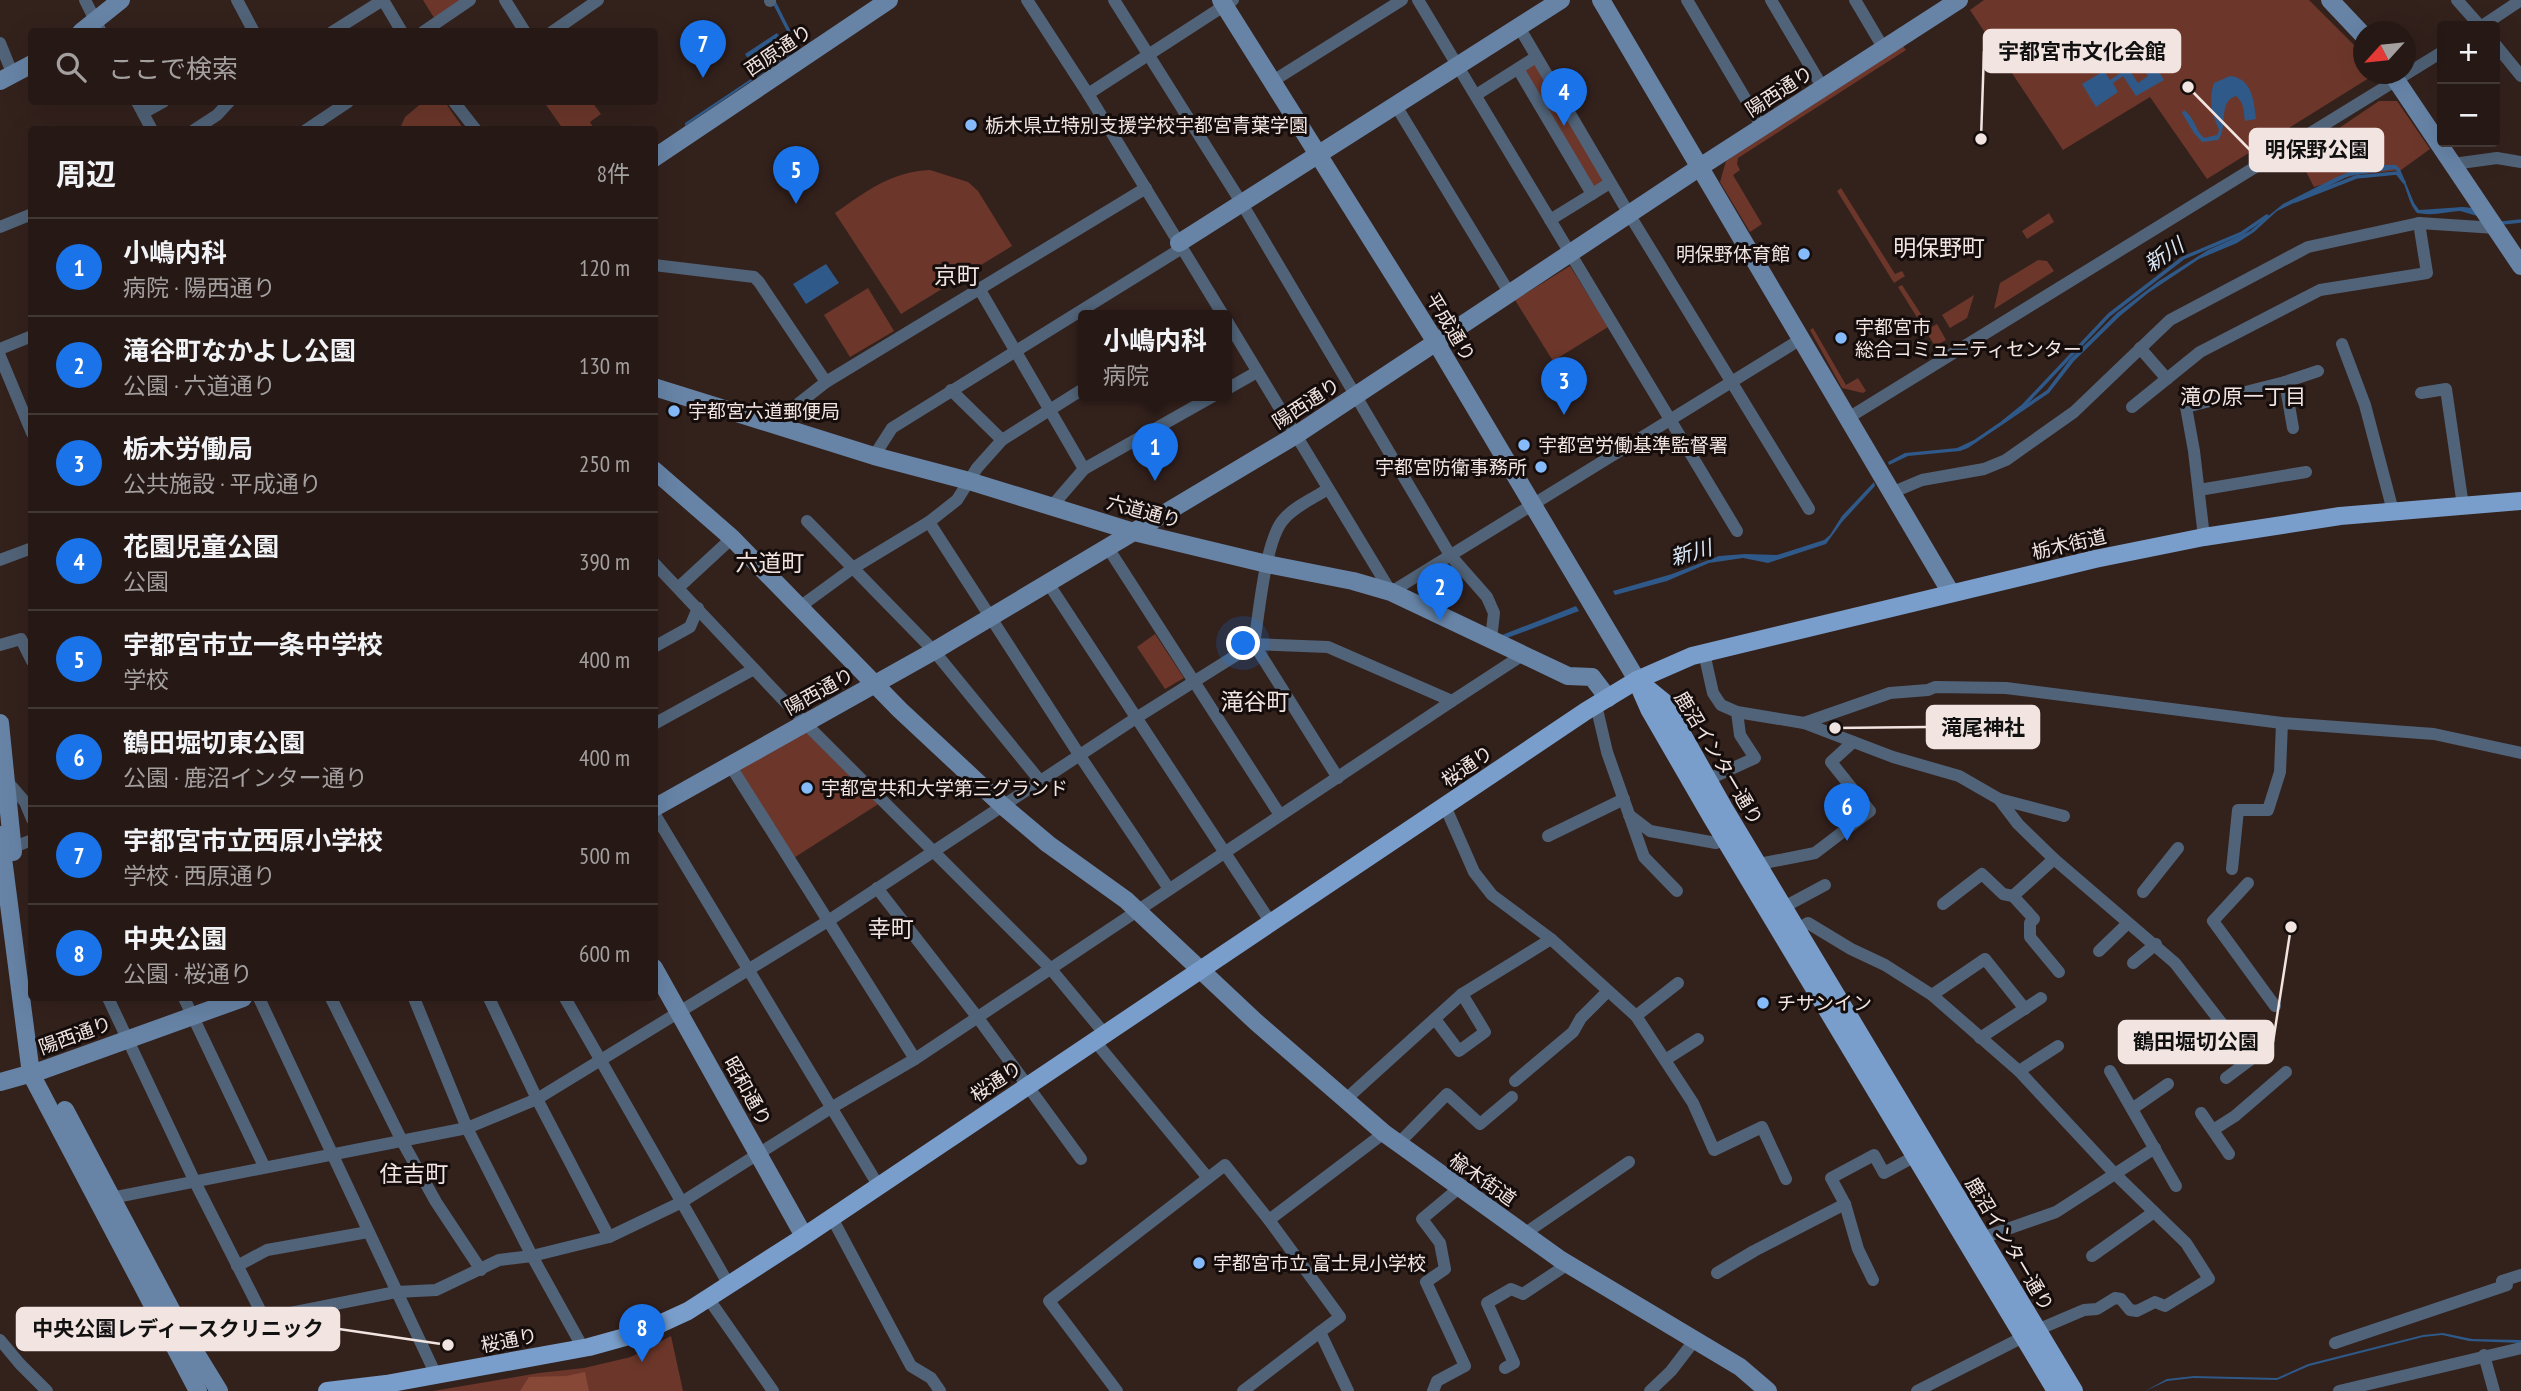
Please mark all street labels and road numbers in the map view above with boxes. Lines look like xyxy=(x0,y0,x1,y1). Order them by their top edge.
street label: 西原通り xyxy=(740,19,816,81)
street label: 陽西通り xyxy=(1741,60,1817,122)
street label: 平成通り xyxy=(1421,288,1481,366)
street label: 陽西通り xyxy=(1268,372,1344,434)
street label: 六道通り xyxy=(1104,490,1184,532)
street label: 栃木街道 xyxy=(2029,524,2109,564)
street label: 陽西通り xyxy=(780,662,858,720)
street label: 鹿沼インター通り xyxy=(1670,687,1768,829)
street label: 桜通り xyxy=(1437,740,1497,792)
street label: 陽西通り xyxy=(35,1011,115,1059)
street label: 昭和通り xyxy=(719,1052,777,1130)
street label: 桜通り xyxy=(966,1055,1026,1107)
street label: 楡木街道 xyxy=(1445,1147,1521,1211)
street label: 鹿沼インター通り xyxy=(1961,1173,2059,1315)
street label: 桜通り xyxy=(479,1323,539,1357)

